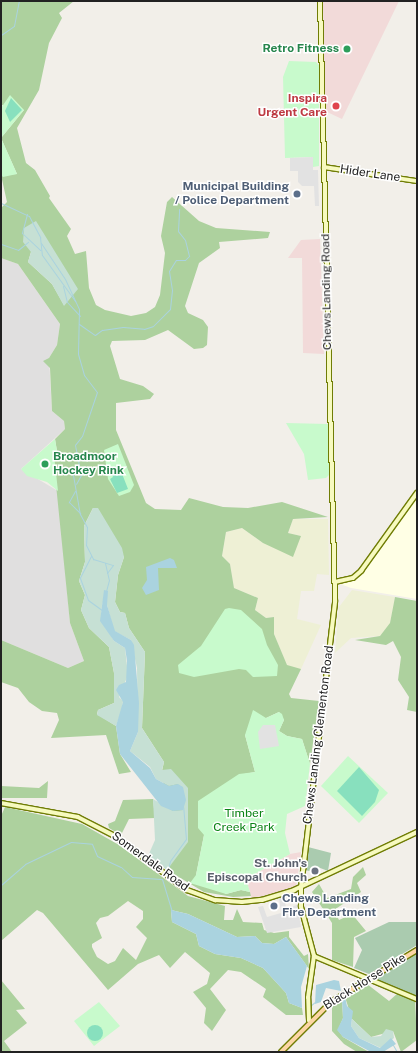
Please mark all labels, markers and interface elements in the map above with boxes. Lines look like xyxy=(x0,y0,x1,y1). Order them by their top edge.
place label: Retro Fitness xyxy=(262,42,339,56)
marker: Retro Fitness xyxy=(342,44,352,54)
place label: Inspira Urgent Care xyxy=(257,92,327,120)
marker: Inspira Urgent Care xyxy=(330,100,342,112)
street label: Hider Lane xyxy=(339,163,401,185)
place label: Municipal Building / Police Department xyxy=(175,180,289,208)
marker: Municipal Building / Police Department xyxy=(292,189,302,199)
street label: Chews Landing Road xyxy=(319,234,335,350)
place label: Broadmoor Hockey Rink xyxy=(53,450,124,478)
marker: Broadmoor Hockey Rink xyxy=(40,459,50,469)
street label: Chews Landing Clementon Road xyxy=(301,645,337,825)
park label: Timber Creek Park xyxy=(213,807,275,835)
street label: Somerdale Road xyxy=(109,829,191,895)
place label: St. John's Episcopal Church xyxy=(207,857,307,885)
marker: St. John's Episcopal Church xyxy=(310,866,320,876)
place label: Chews Landing Fire Department xyxy=(282,892,376,920)
marker: Chews Landing Fire Department xyxy=(269,901,279,911)
street label: Black Horse Pike xyxy=(321,951,409,1013)

